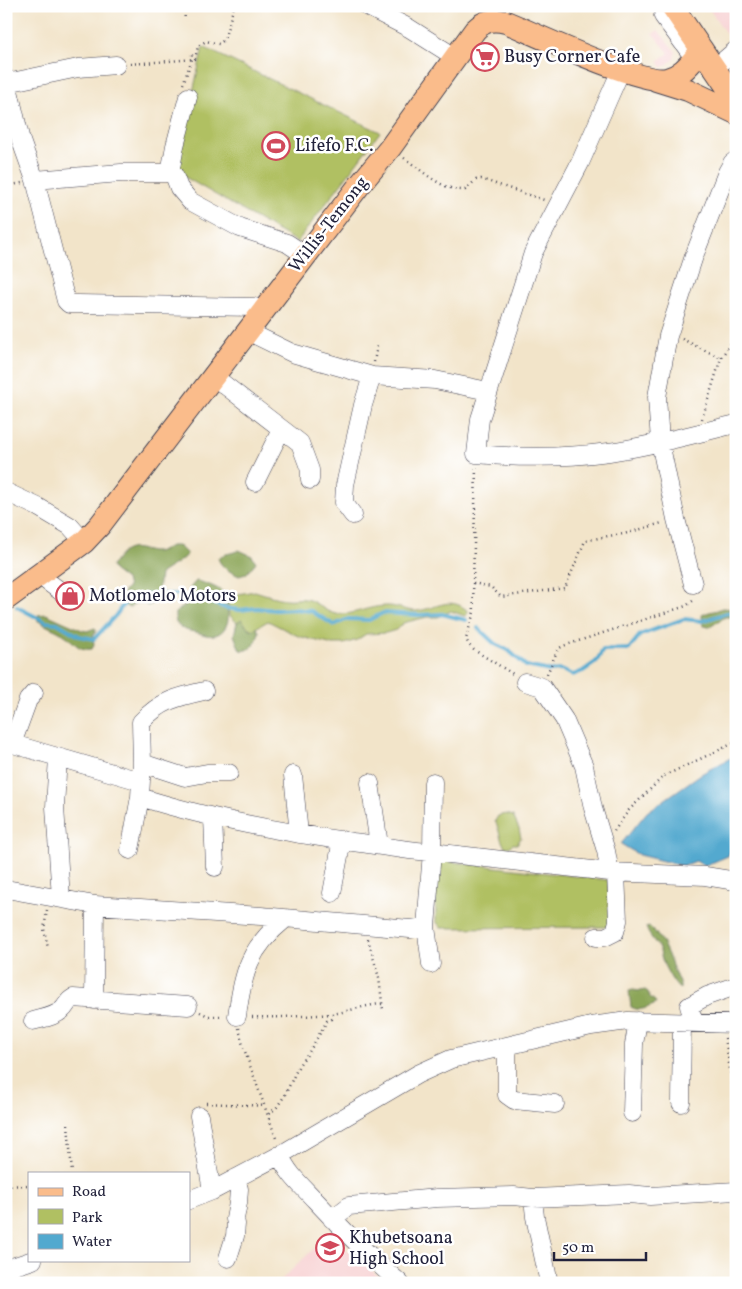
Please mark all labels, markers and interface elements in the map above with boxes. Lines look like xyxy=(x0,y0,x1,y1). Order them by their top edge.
supermarket icon: Busy Corner Cafe xyxy=(470,42,500,72)
place label: Busy Corner Cafe xyxy=(504,45,640,70)
sports icon: Lifefo F.C. xyxy=(261,131,291,161)
place label: Lifefo F.C. xyxy=(295,134,373,159)
street label: Willis-Temong xyxy=(283,172,375,278)
shop icon: Motlomelo Motors xyxy=(55,581,85,611)
place label: Motlomelo Motors xyxy=(89,584,236,609)
legend xyxy=(28,1172,190,1262)
text: Road xyxy=(72,1182,106,1203)
text: Park xyxy=(72,1208,103,1229)
place label: Khubetsoana High School xyxy=(349,1226,453,1272)
scale bar xyxy=(554,1229,647,1261)
text: Water xyxy=(72,1232,112,1253)
school or university icon: Khubetsoana High School xyxy=(315,1233,345,1263)
text: 50 m xyxy=(562,1238,594,1259)

